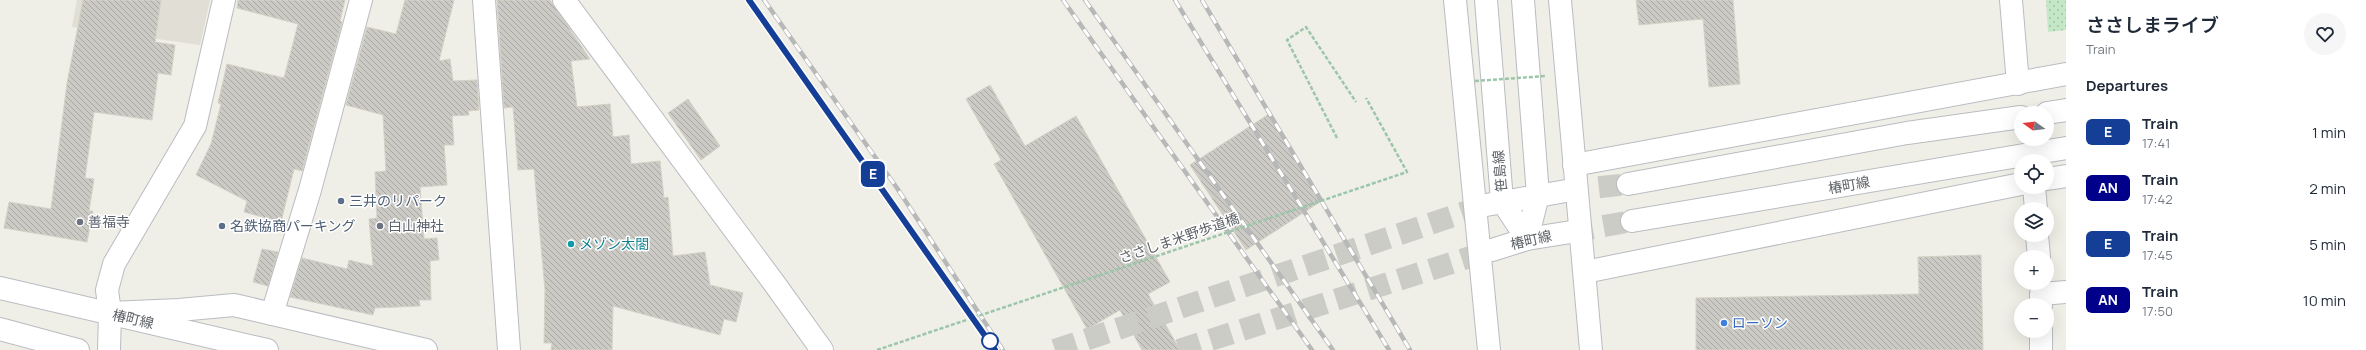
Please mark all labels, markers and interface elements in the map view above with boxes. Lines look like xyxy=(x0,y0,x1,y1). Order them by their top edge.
text: ささしまライブ xyxy=(2086,12,2219,38)
button: heart xyxy=(2304,13,2346,55)
text: Train xyxy=(2086,40,2116,58)
text: Departures xyxy=(2086,75,2168,96)
north arrow xyxy=(2014,106,2054,146)
map controls xyxy=(2014,106,2054,338)
text: Train xyxy=(2142,113,2178,134)
text: E xyxy=(2104,122,2112,141)
text: 1 min xyxy=(2312,122,2346,143)
text: 17:41 xyxy=(2142,134,2170,152)
street label: 笹島線 xyxy=(1488,149,1511,193)
button: locate xyxy=(2014,154,2054,194)
line badge: E xyxy=(860,161,886,187)
text: E xyxy=(869,164,877,183)
text: Train xyxy=(2142,169,2178,190)
street label: 椿町線 xyxy=(1827,172,1871,198)
text: AN xyxy=(2098,178,2118,197)
text: 2 min xyxy=(2309,178,2346,199)
text: 17:42 xyxy=(2142,190,2173,208)
place label: 三井のリパーク xyxy=(349,191,447,210)
marker: 三井のリパーク xyxy=(336,196,346,206)
button: layers xyxy=(2014,202,2054,242)
street label: ささしま米野歩道橋 xyxy=(1116,208,1241,267)
place label: 善福寺 xyxy=(88,212,130,231)
place label: 名鉄協商パーキング xyxy=(230,216,356,235)
place label: 白山神社 xyxy=(388,216,444,235)
marker: 善福寺 xyxy=(75,217,85,227)
marker: 名鉄協商パーキング xyxy=(217,221,227,231)
marker: 白山神社 xyxy=(375,221,385,231)
text: Train xyxy=(2142,225,2178,246)
street label: 椿町線 xyxy=(1508,226,1553,253)
place label: メゾン太閤 xyxy=(579,234,649,253)
text: E xyxy=(2104,234,2112,253)
text: 5 min xyxy=(2309,234,2346,255)
marker: メゾン太閤 xyxy=(566,239,576,249)
text: 17:45 xyxy=(2142,246,2173,264)
button: + xyxy=(2014,250,2054,290)
text: Train xyxy=(2142,281,2178,302)
text: AN xyxy=(2098,290,2118,309)
text: 10 min xyxy=(2303,290,2346,311)
button: − xyxy=(2014,298,2054,338)
text: 17:50 xyxy=(2142,302,2173,320)
street label: 椿町線 xyxy=(111,305,156,332)
place label: ローソン xyxy=(1732,313,1788,332)
marker: ローソン xyxy=(1719,318,1729,328)
unlabelled marker xyxy=(981,332,999,350)

